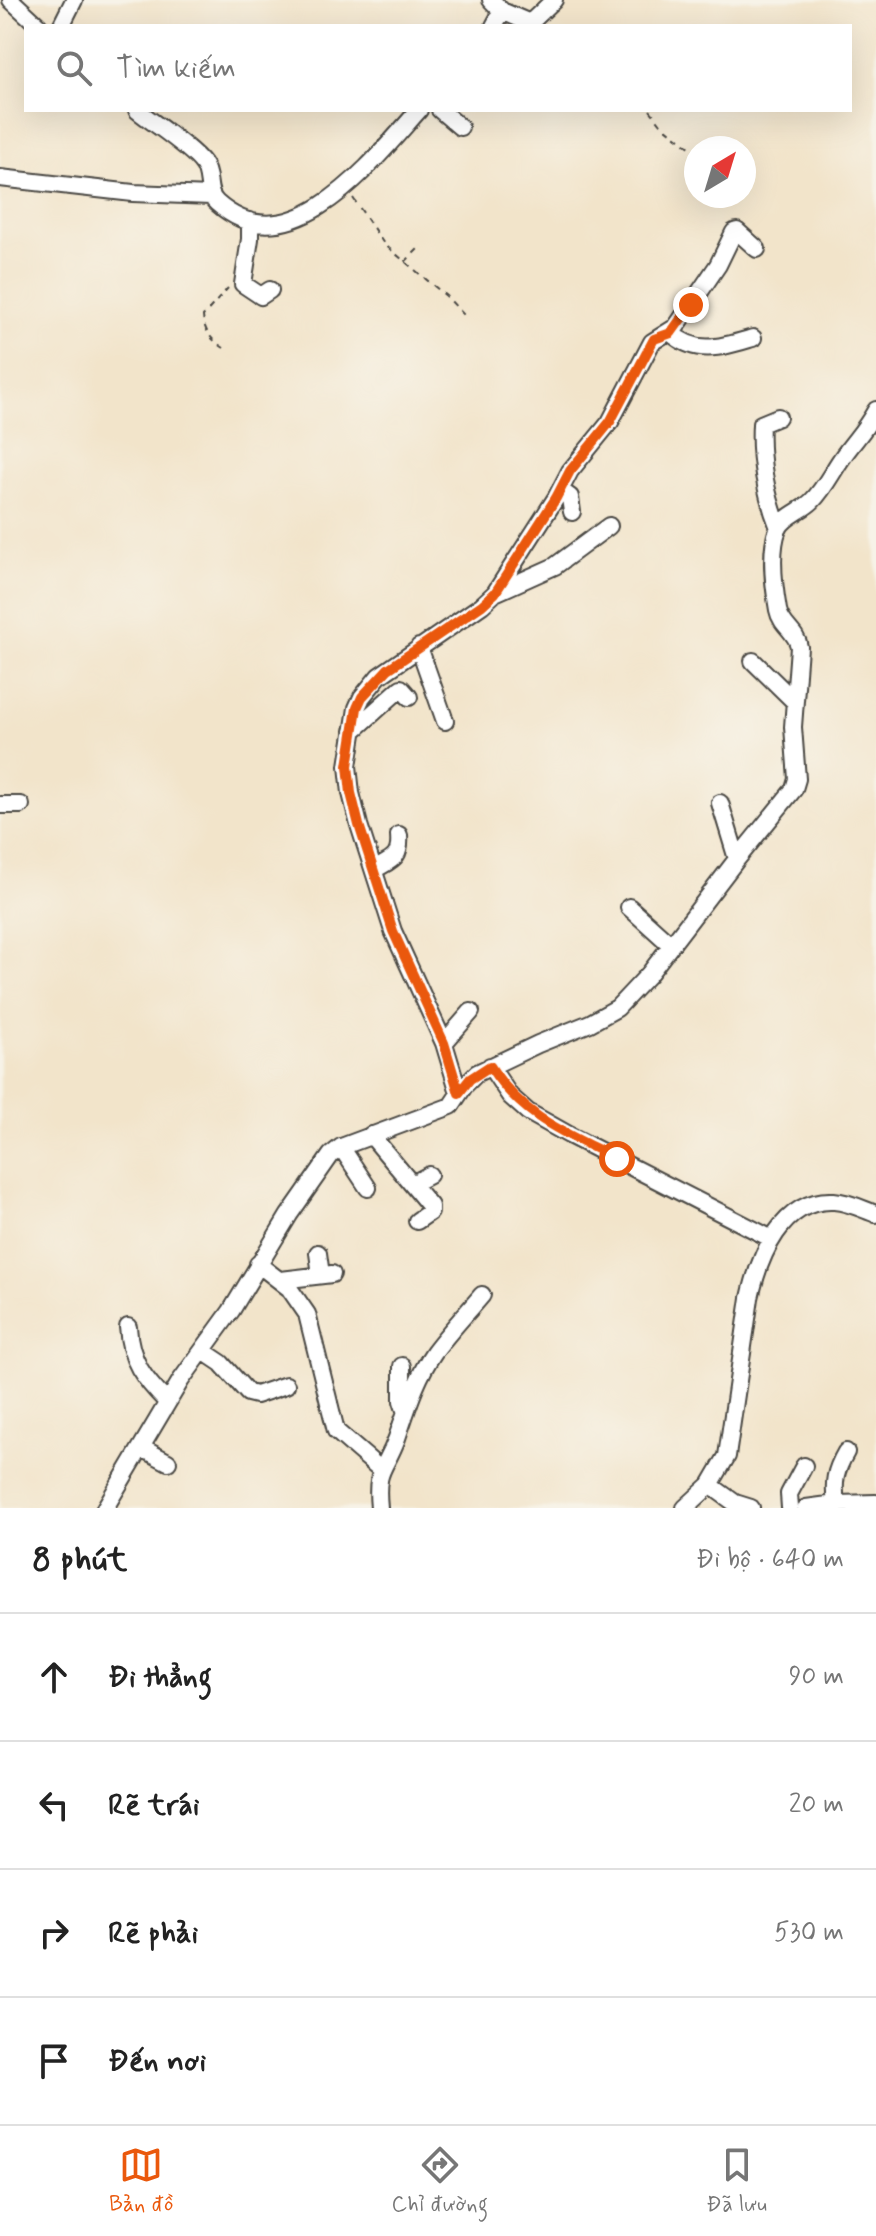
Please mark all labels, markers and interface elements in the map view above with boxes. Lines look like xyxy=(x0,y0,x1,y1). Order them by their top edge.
search box xyxy=(24,24,852,112)
icon: search xyxy=(52,46,96,90)
text: Tìm kiếm xyxy=(116,49,236,88)
north arrow xyxy=(684,136,756,208)
route end xyxy=(673,287,709,323)
route start xyxy=(599,1141,635,1177)
text: 8 phút xyxy=(32,1538,127,1583)
text: Đi bộ · 640 m xyxy=(696,1543,844,1577)
icon: ahead xyxy=(32,1655,76,1699)
text: Đi thẳng xyxy=(108,1658,212,1697)
text: 90 m xyxy=(789,1660,844,1694)
icon: left xyxy=(32,1783,76,1827)
text: Rẽ trái xyxy=(108,1786,199,1825)
text: 20 m xyxy=(789,1788,844,1822)
icon: right xyxy=(32,1911,76,1955)
text: Rẽ phải xyxy=(108,1914,198,1953)
text: 530 m xyxy=(774,1916,844,1950)
icon: arrive xyxy=(32,2039,76,2083)
text: Đến nơi xyxy=(108,2042,206,2081)
tab: Bản đồ xyxy=(109,2143,173,2219)
tab: Chỉ đường xyxy=(392,2143,488,2219)
tab: Đã lưu xyxy=(706,2143,767,2219)

